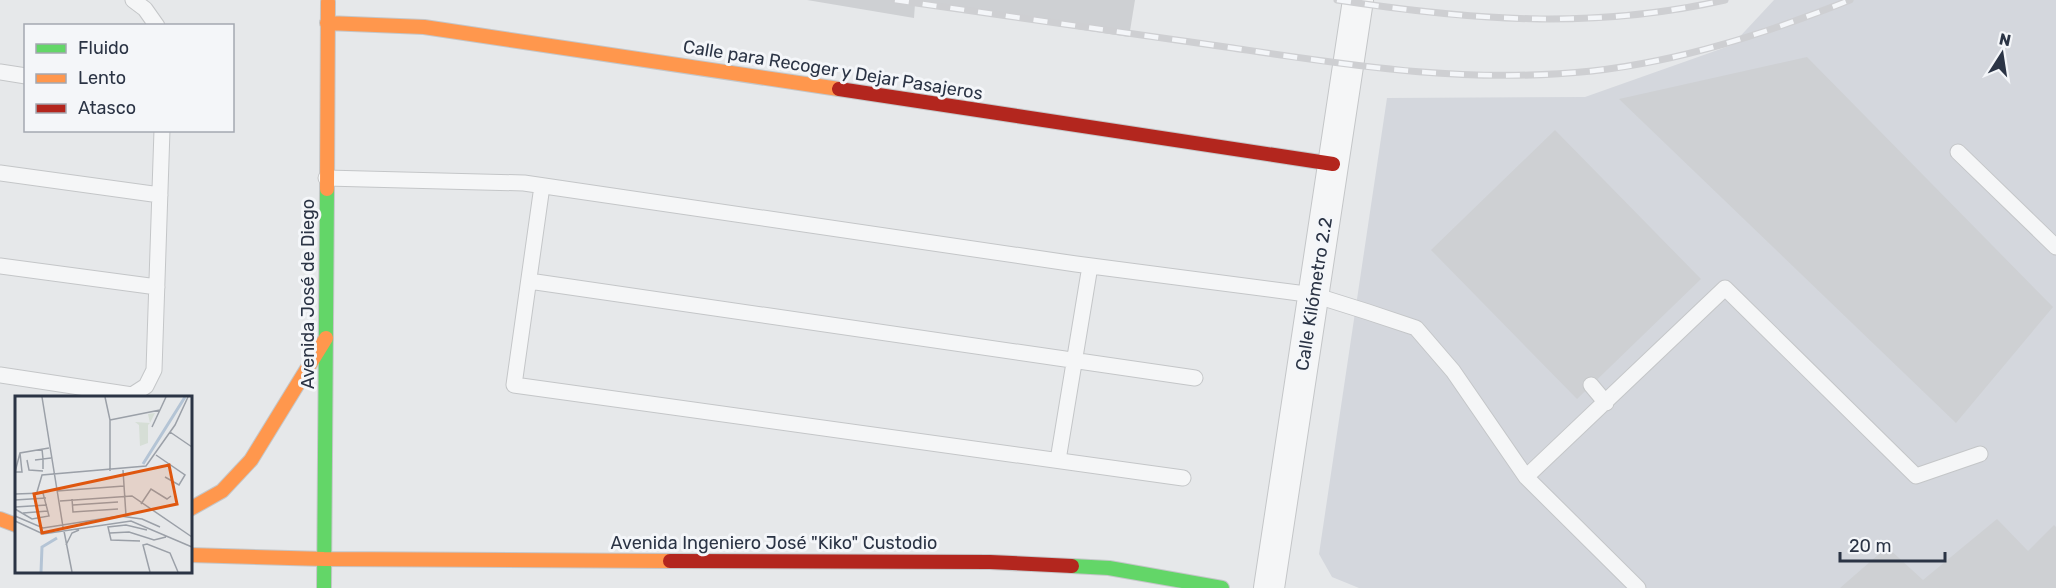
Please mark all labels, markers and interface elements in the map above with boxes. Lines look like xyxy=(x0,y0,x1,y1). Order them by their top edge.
legend xyxy=(24,24,234,132)
north arrow xyxy=(1972,24,2032,84)
text: N xyxy=(1997,29,2013,50)
street label: Calle para Recoger y Dejar Pasajeros xyxy=(682,35,984,105)
text: Fluido xyxy=(78,37,129,59)
text: Lento xyxy=(78,67,126,89)
text: Atasco xyxy=(78,97,136,119)
street label: Avenida José de Diego xyxy=(297,199,319,389)
street label: Calle Kilómetro 2.2 xyxy=(1291,216,1337,372)
inset map xyxy=(15,396,192,573)
scale bar xyxy=(1840,525,1945,563)
street label: Avenida Ingeniero José "Kiko" Custodio xyxy=(611,532,937,554)
text: 20 m xyxy=(1849,535,1891,557)

